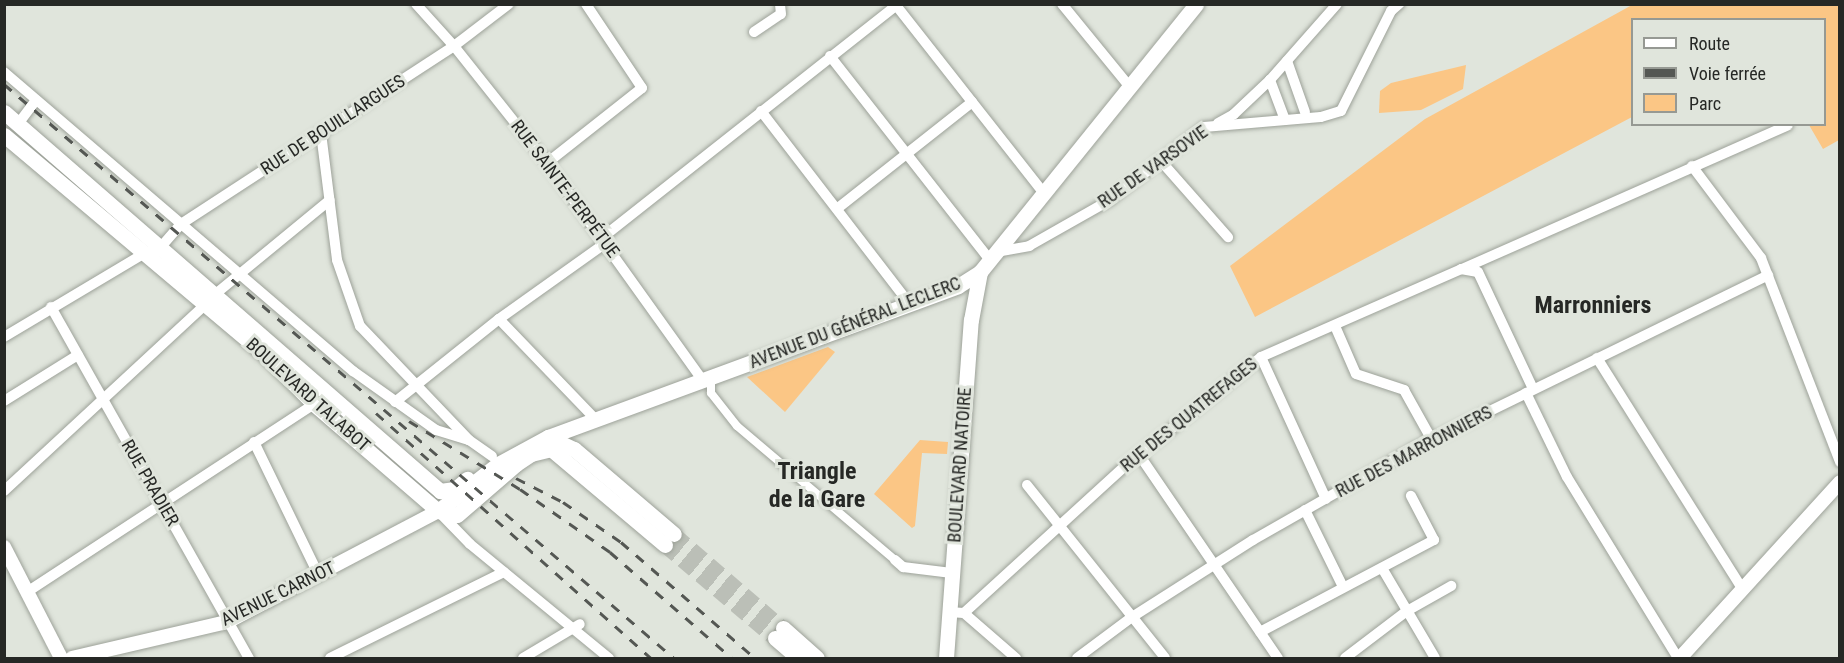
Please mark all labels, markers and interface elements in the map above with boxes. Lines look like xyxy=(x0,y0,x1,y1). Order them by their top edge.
legend xyxy=(1631,18,1826,126)
text: Route xyxy=(1689,33,1730,54)
text: Voie ferrée xyxy=(1689,63,1766,84)
street label: RUE DE BOUILLARGUES xyxy=(257,70,409,180)
text: Parc xyxy=(1689,93,1721,114)
street label: RUE SAINTE-PERPÉTUE xyxy=(506,116,624,262)
street label: RUE DE VARSOVIE xyxy=(1094,121,1212,213)
street label: AVENUE DU GÉNÉRAL LECLERC xyxy=(746,273,964,373)
district label: Marronniers xyxy=(1535,292,1651,320)
street label: BOULEVARD TALABOT xyxy=(241,333,375,457)
street label: RUE DES QUATREFAGES xyxy=(1116,353,1262,477)
street label: BOULEVARD NATOIRE xyxy=(944,387,976,543)
street label: RUE DES MARRONNIERS xyxy=(1332,402,1496,502)
street label: RUE PRADIER xyxy=(117,436,183,530)
district label: Triangle de la Gare xyxy=(769,458,865,514)
street label: AVENUE CARNOT xyxy=(217,557,339,631)

